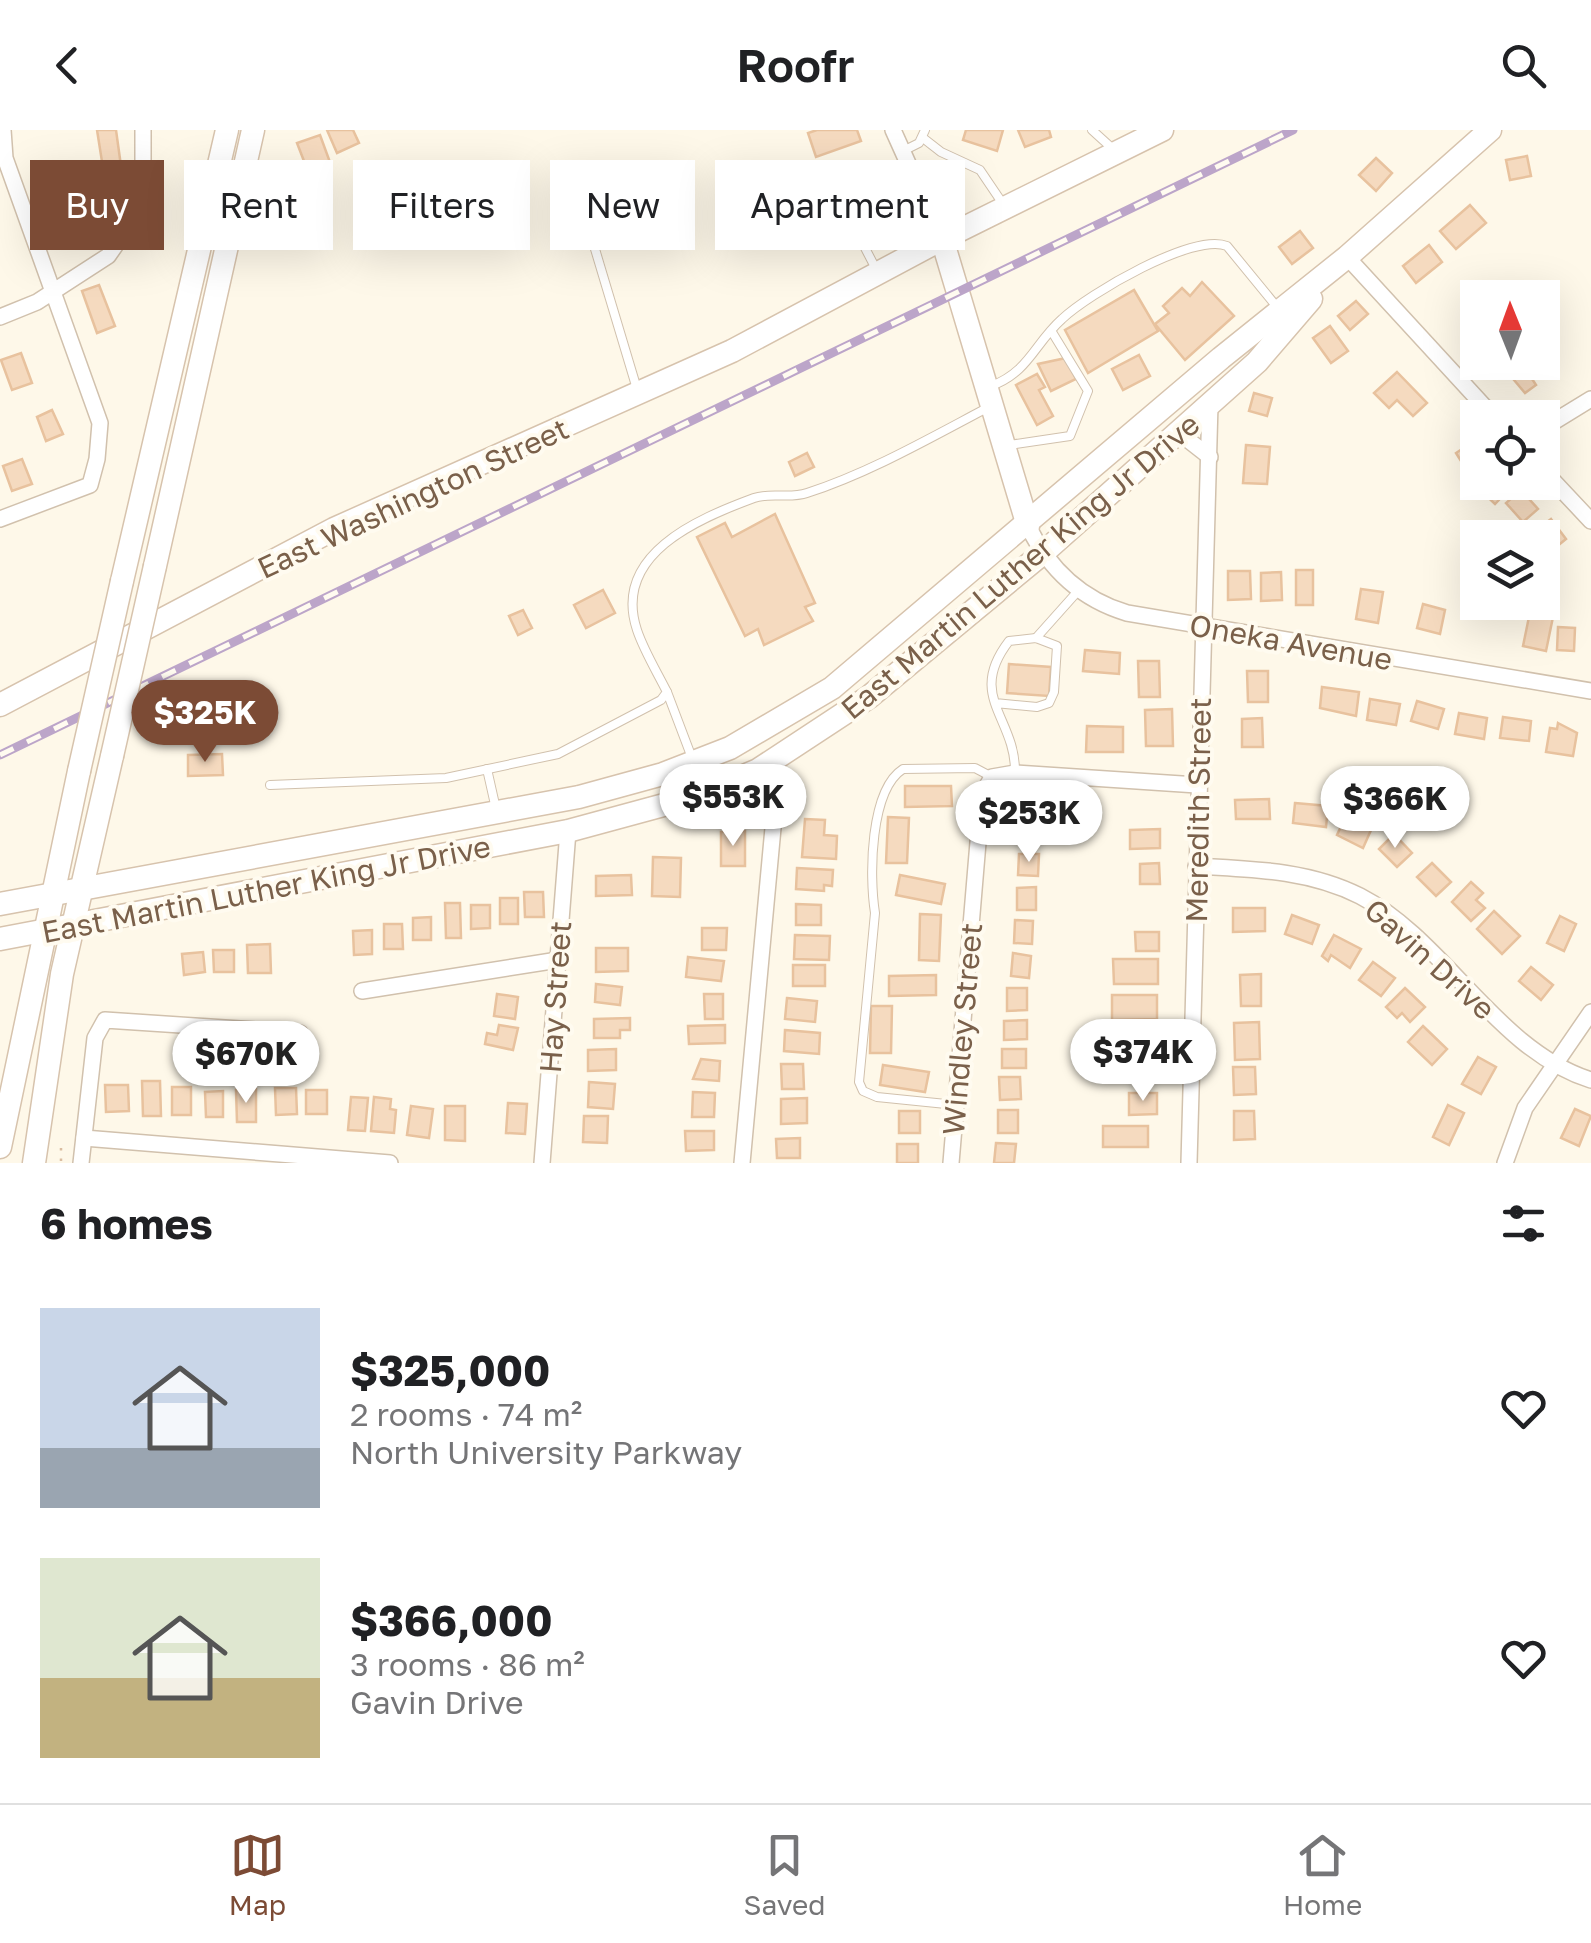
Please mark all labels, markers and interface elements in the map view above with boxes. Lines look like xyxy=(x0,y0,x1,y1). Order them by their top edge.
icon: back xyxy=(40,38,95,93)
text: Roofr xyxy=(737,38,854,92)
icon: search xyxy=(1496,38,1551,93)
chip: Buy xyxy=(30,160,164,250)
chip: Rent xyxy=(184,160,333,250)
chip: Filters xyxy=(353,160,530,250)
chip: New xyxy=(550,160,695,250)
chip: Apartment xyxy=(715,160,965,250)
north arrow xyxy=(1460,280,1560,380)
map controls xyxy=(1460,280,1560,620)
button: locate xyxy=(1460,400,1560,500)
street label: East Martin Luther King Jr Drive xyxy=(834,406,1206,726)
street label: East Washington Street xyxy=(252,410,574,586)
button: layers xyxy=(1460,520,1560,620)
street label: Oneka Avenue xyxy=(1187,606,1395,678)
pin: $325K xyxy=(135,680,275,765)
text: $325K xyxy=(153,693,257,731)
street label: Meredith Street xyxy=(1178,697,1218,923)
pin: $553K xyxy=(663,764,803,849)
pin: $366K xyxy=(1325,766,1465,851)
text: $553K xyxy=(681,777,785,815)
text: $366K xyxy=(1343,779,1447,817)
pin: $253K xyxy=(959,780,1099,865)
text: $253K xyxy=(977,793,1081,831)
street label: East Martin Luther King Jr Drive xyxy=(39,828,493,950)
street label: Gavin Drive xyxy=(1358,891,1502,1027)
street label: Hay Street xyxy=(532,920,578,1074)
street label: Windley Street xyxy=(935,921,989,1137)
pin: $374K xyxy=(1073,1019,1213,1104)
pin: $670K xyxy=(176,1021,316,1106)
text: $374K xyxy=(1092,1032,1194,1070)
text: $670K xyxy=(194,1034,298,1072)
icon: filters xyxy=(1496,1196,1551,1251)
text: 6 homes xyxy=(40,1198,213,1248)
text: $325,000 xyxy=(350,1345,550,1395)
icon: home xyxy=(120,1348,240,1468)
icon: heart xyxy=(1496,1381,1551,1436)
text: 2 rooms · 74 m² xyxy=(350,1395,582,1433)
text: North University Parkway xyxy=(350,1433,742,1471)
text: $366,000 xyxy=(350,1595,552,1645)
icon: home xyxy=(120,1598,240,1718)
icon: heart xyxy=(1496,1631,1551,1686)
text: 3 rooms · 86 m² xyxy=(350,1645,585,1683)
text: Gavin Drive xyxy=(350,1683,523,1721)
tab: Map xyxy=(229,1828,286,1921)
tab: Saved xyxy=(744,1828,825,1921)
tab: Home xyxy=(1283,1828,1362,1921)

